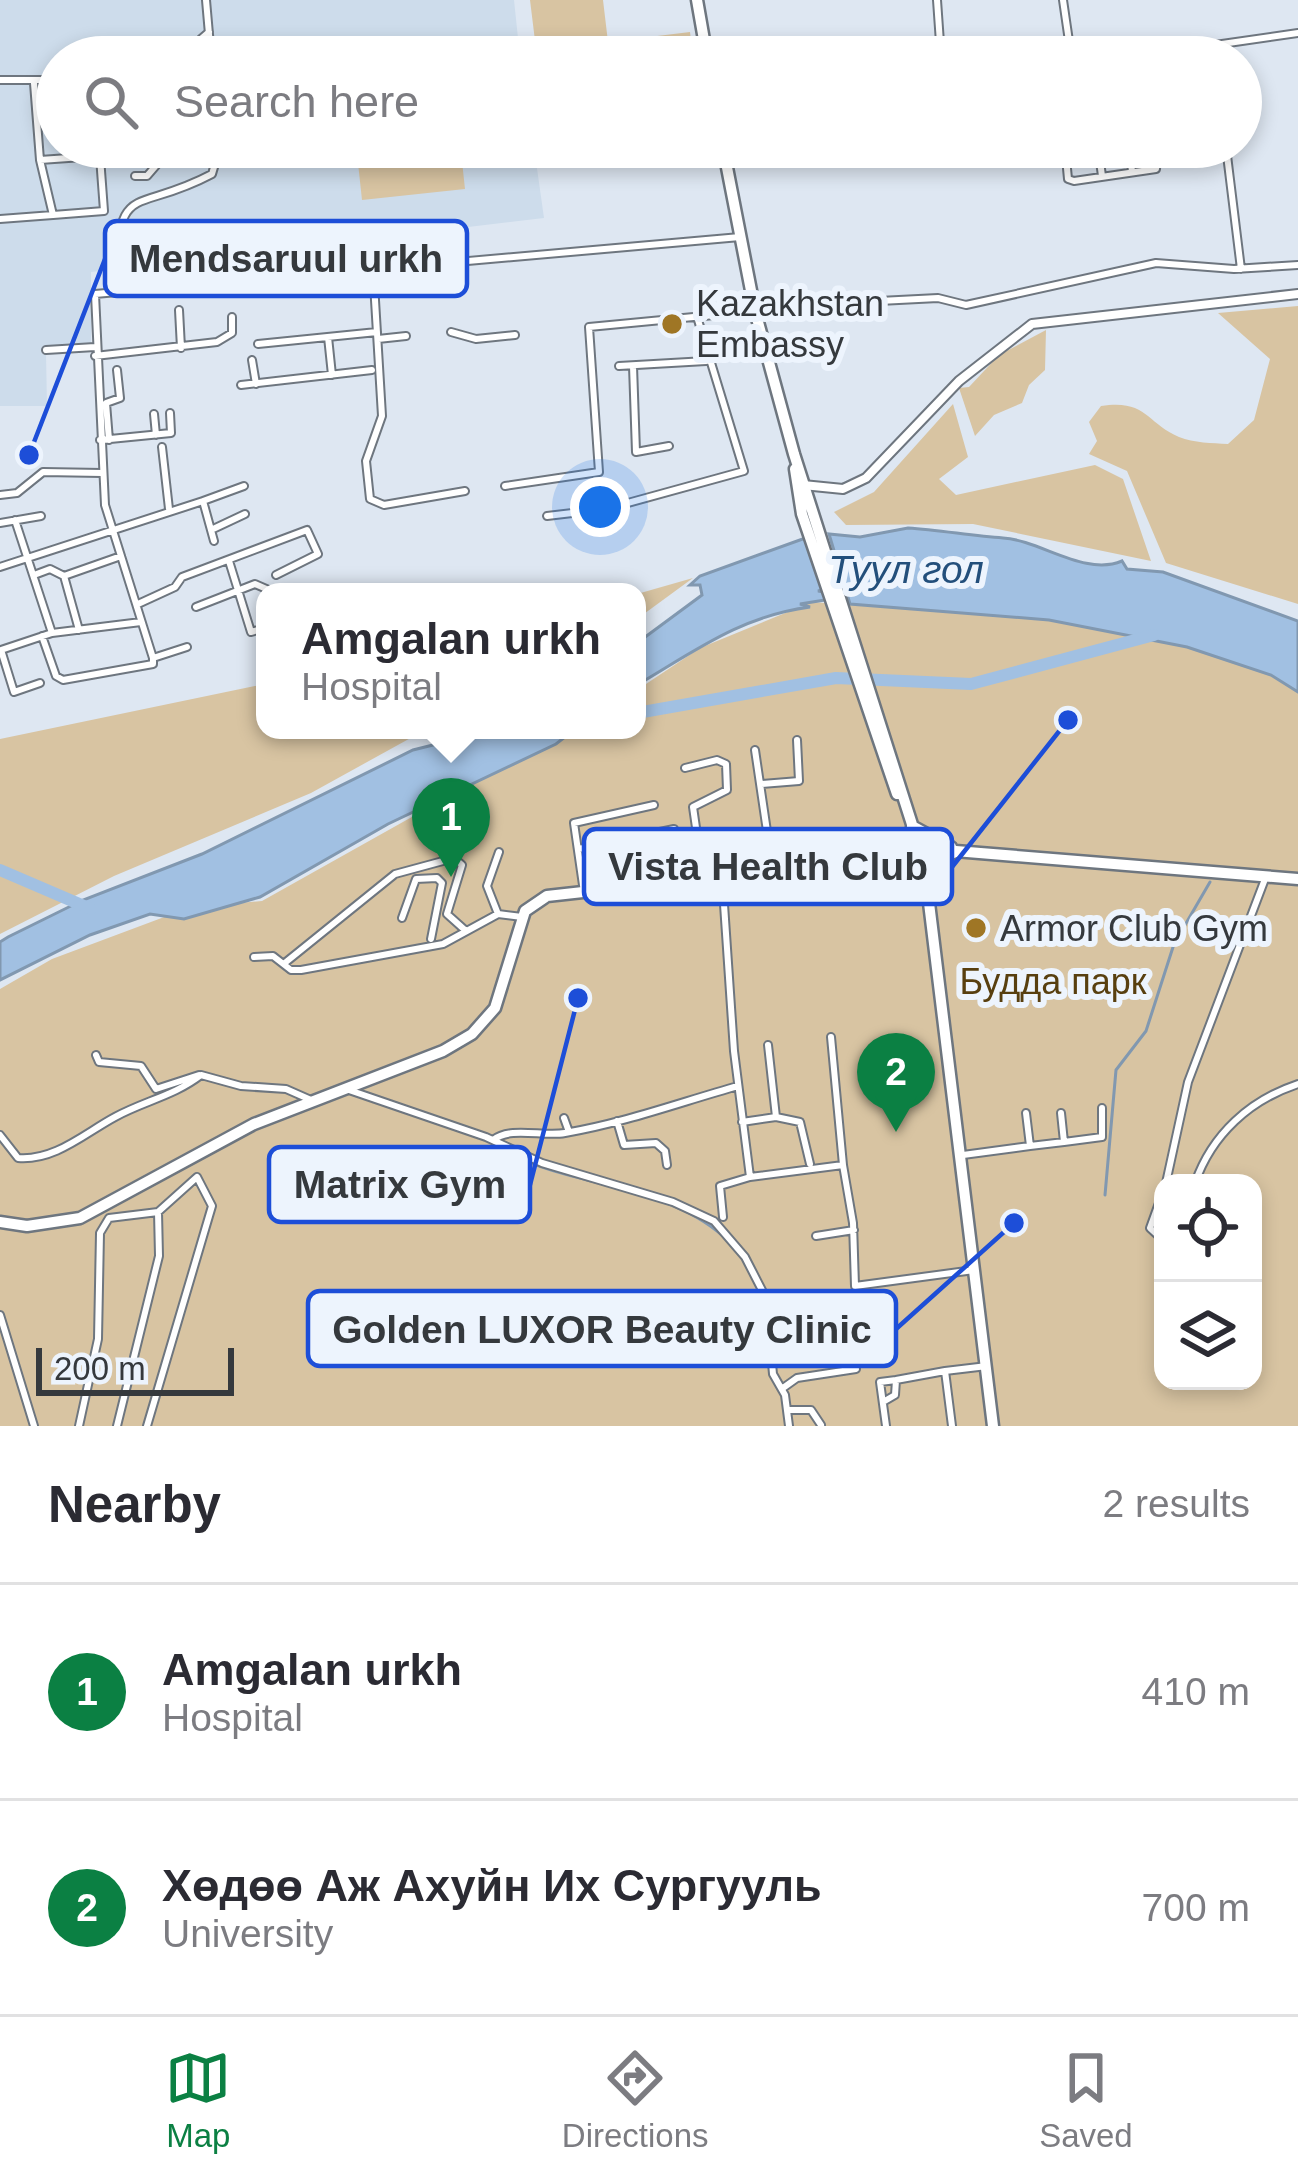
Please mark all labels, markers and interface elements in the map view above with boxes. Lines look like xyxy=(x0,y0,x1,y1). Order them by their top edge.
search box xyxy=(36,36,1262,168)
icon: search xyxy=(78,69,144,135)
text: Search here xyxy=(174,76,419,127)
callout: Mendsaruul urkh xyxy=(105,221,467,296)
text: Mendsaruul urkh xyxy=(129,237,443,280)
place label: Kazakhstan Embassy xyxy=(696,283,884,365)
marker: Kazakhstan Embassy xyxy=(659,311,685,337)
your location xyxy=(570,477,630,537)
water label: Туул гол xyxy=(828,548,984,591)
popup xyxy=(256,583,646,739)
text: Amgalan urkh xyxy=(301,613,601,664)
text: Hospital xyxy=(301,665,442,708)
pin: 1 xyxy=(412,778,490,877)
callout: Vista Health Club xyxy=(584,829,952,904)
text: Vista Health Club xyxy=(608,845,928,888)
place label: Armor Club Gym xyxy=(1000,908,1268,949)
marker: Armor Club Gym xyxy=(963,915,989,941)
park label: Будда парк xyxy=(960,961,1147,1002)
pin: 2 xyxy=(857,1033,935,1132)
callout: Matrix Gym xyxy=(269,1147,530,1222)
text: Matrix Gym xyxy=(294,1163,506,1206)
map controls xyxy=(1154,1174,1262,1390)
button: locate xyxy=(1154,1174,1262,1282)
button: layers xyxy=(1154,1282,1262,1390)
callout: Golden LUXOR Beauty Clinic xyxy=(308,1291,896,1366)
text: Golden LUXOR Beauty Clinic xyxy=(332,1308,872,1351)
scale bar xyxy=(36,1342,234,1395)
text: 200 m xyxy=(54,1350,146,1387)
text: Nearby xyxy=(48,1476,221,1533)
text: 2 results xyxy=(1103,1482,1250,1525)
text: Amgalan urkh xyxy=(162,1644,462,1695)
text: 1 xyxy=(76,1670,98,1713)
text: 410 m xyxy=(1142,1670,1250,1713)
text: Hospital xyxy=(162,1696,303,1739)
text: Хөдөө Аж Ахуйн Их Сургууль xyxy=(162,1860,822,1911)
text: 2 xyxy=(76,1886,98,1929)
text: 700 m xyxy=(1142,1886,1250,1929)
text: University xyxy=(162,1912,333,1955)
tab: Map xyxy=(165,2045,231,2155)
tab: Directions xyxy=(562,2045,709,2155)
tab: Saved xyxy=(1039,2045,1133,2155)

